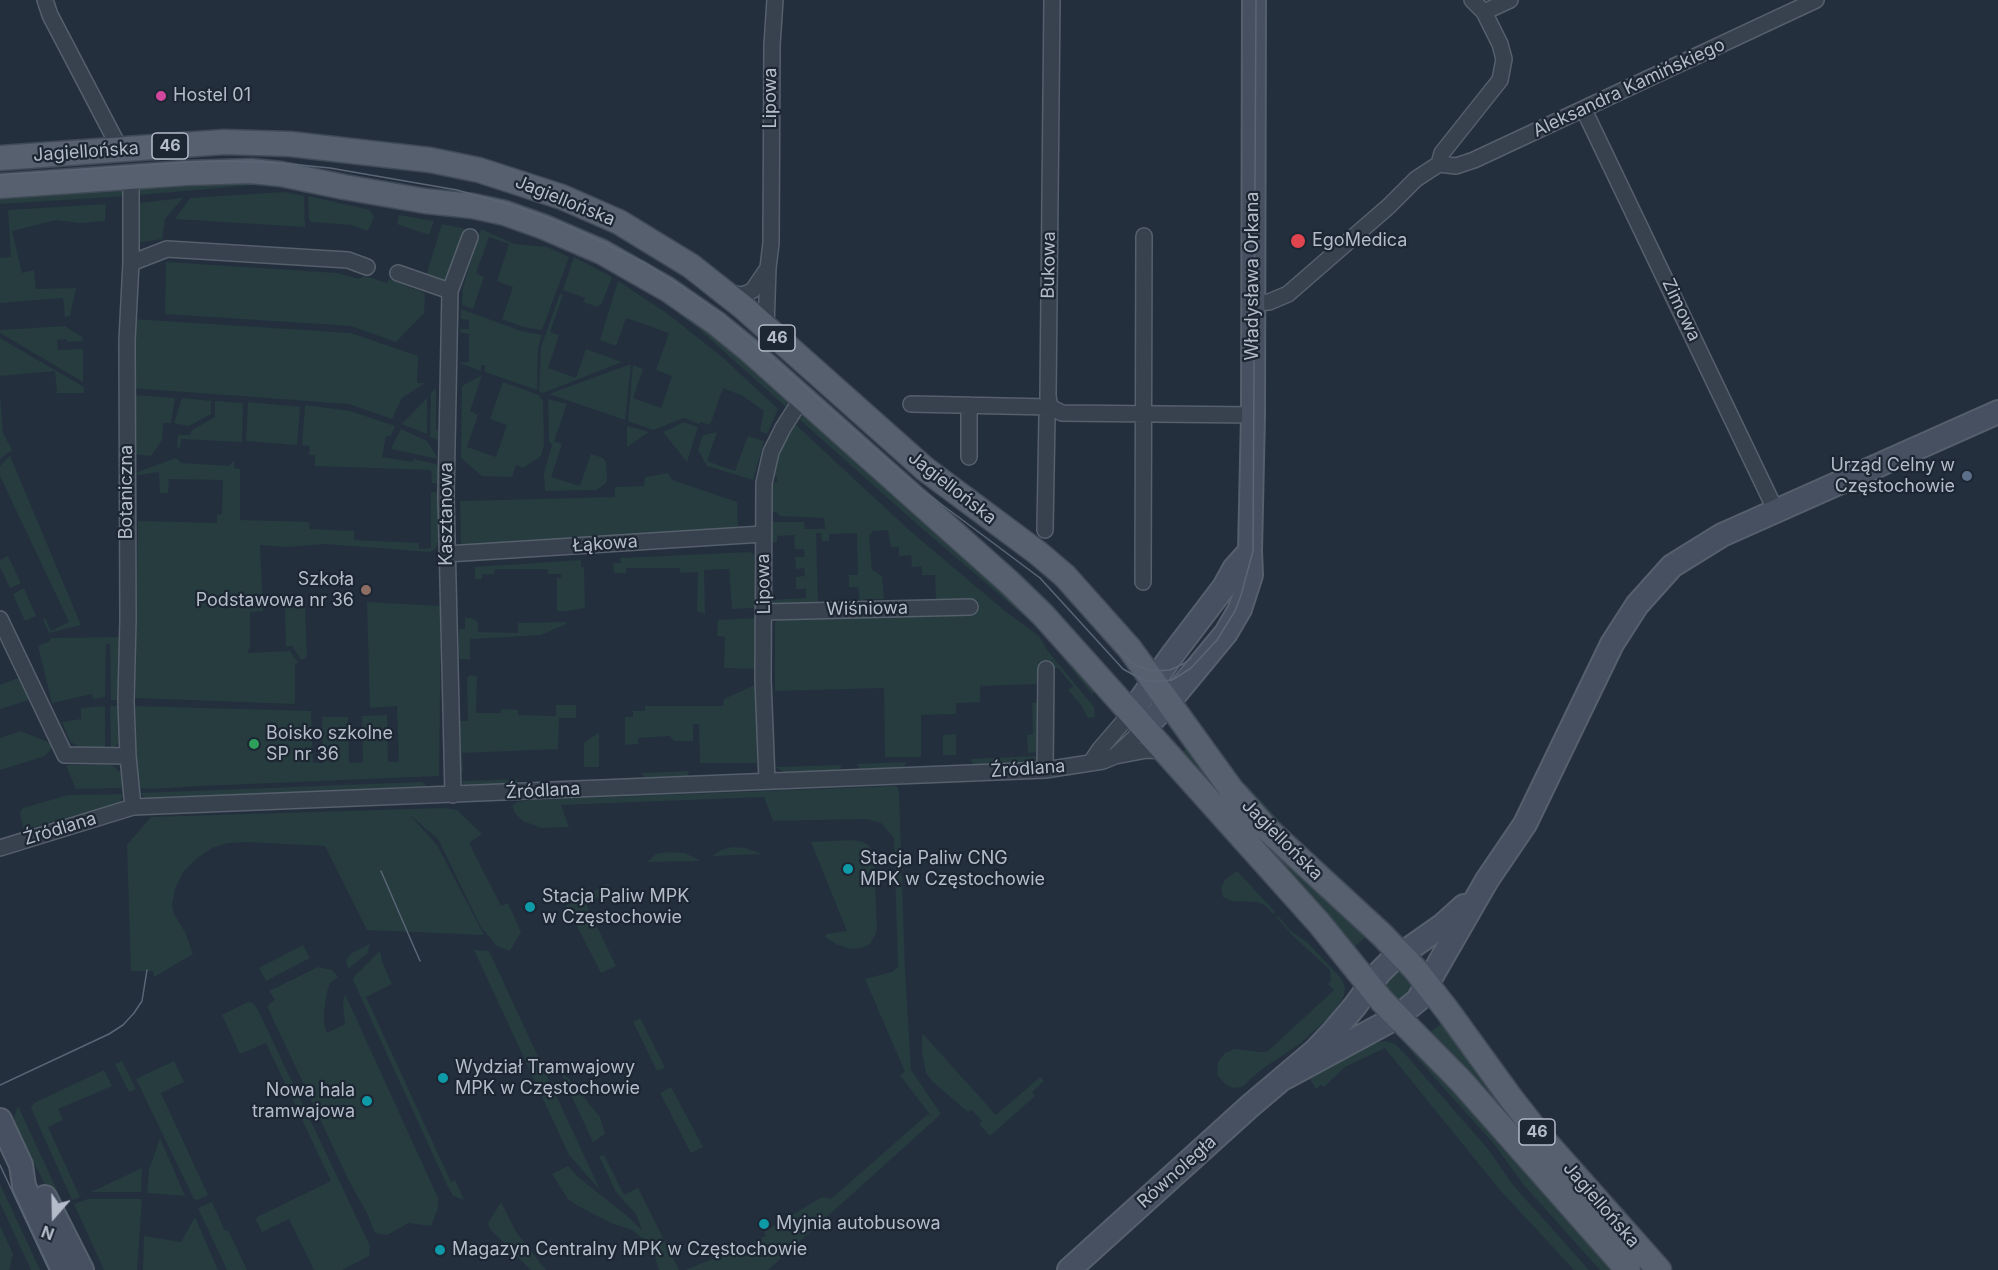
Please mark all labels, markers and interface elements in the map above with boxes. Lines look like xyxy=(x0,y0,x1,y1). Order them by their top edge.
street label: Aleksandra Kamińskiego xyxy=(1530,34,1728,142)
street label: Lipowa xyxy=(760,68,782,128)
place label: Hostel 01 xyxy=(173,85,251,107)
marker: Hostel 01 xyxy=(154,89,168,103)
road number: 46 xyxy=(152,133,188,159)
street label: Jagiellońska xyxy=(32,138,140,166)
street label: Jagiellońska xyxy=(512,171,618,231)
street label: Władysława Orkana xyxy=(1242,192,1264,360)
place label: EgoMedica xyxy=(1312,230,1407,252)
street label: Bukowa xyxy=(1038,231,1060,299)
marker: EgoMedica xyxy=(1289,232,1307,250)
street label: Zimowa xyxy=(1657,275,1705,345)
road number: 46 xyxy=(759,325,795,351)
street label: Botaniczna xyxy=(116,445,138,539)
street label: Jagiellońska xyxy=(904,447,1000,529)
place label: Urząd Celny w Częstochowie xyxy=(1830,455,1955,498)
street label: Kasztanowa xyxy=(436,462,458,566)
marker: Urząd Celny w Częstochowie xyxy=(1960,469,1974,483)
street label: Łąkowa xyxy=(572,531,638,557)
street label: Lipowa xyxy=(753,553,775,615)
place label: Szkoła Podstawowa nr 36 xyxy=(196,569,354,612)
marker: Szkoła Podstawowa nr 36 xyxy=(359,583,373,597)
street label: Wiśniowa xyxy=(826,597,908,621)
place label: Boisko szkolne SP nr 36 xyxy=(266,723,393,766)
marker: Boisko szkolne SP nr 36 xyxy=(247,737,261,751)
street label: Źródlana xyxy=(990,756,1066,782)
street label: Źródlana xyxy=(505,778,581,804)
street label: Jagiellońska xyxy=(1237,795,1327,885)
street label: Źródlana xyxy=(21,808,99,850)
place label: Stacja Paliw CNG MPK w Częstochowie xyxy=(860,848,1045,890)
marker: Stacja Paliw CNG MPK w Częstochowie xyxy=(841,862,855,876)
place label: Stacja Paliw MPK w Częstochowie xyxy=(542,886,689,928)
marker: Stacja Paliw MPK w Częstochowie xyxy=(523,900,537,914)
place label: Wydział Tramwajowy MPK w Częstochowie xyxy=(455,1057,640,1100)
marker: Wydział Tramwajowy MPK w Częstochowie xyxy=(436,1071,450,1085)
place label: Nowa hala tramwajowa xyxy=(252,1080,355,1122)
marker: Nowa hala tramwajowa xyxy=(360,1094,374,1108)
road number: 46 xyxy=(1519,1119,1555,1145)
street label: Równoległa xyxy=(1133,1131,1221,1213)
street label: Jagiellońska xyxy=(1558,1158,1644,1252)
north arrow xyxy=(24,1186,84,1246)
place label: Myjnia autobusowa xyxy=(776,1213,941,1235)
marker: Myjnia autobusowa xyxy=(757,1217,771,1231)
text: N xyxy=(39,1221,57,1244)
place label: Magazyn Centralny MPK w Częstochowie xyxy=(452,1239,807,1261)
marker: Magazyn Centralny MPK w Częstochowie xyxy=(433,1243,447,1257)

